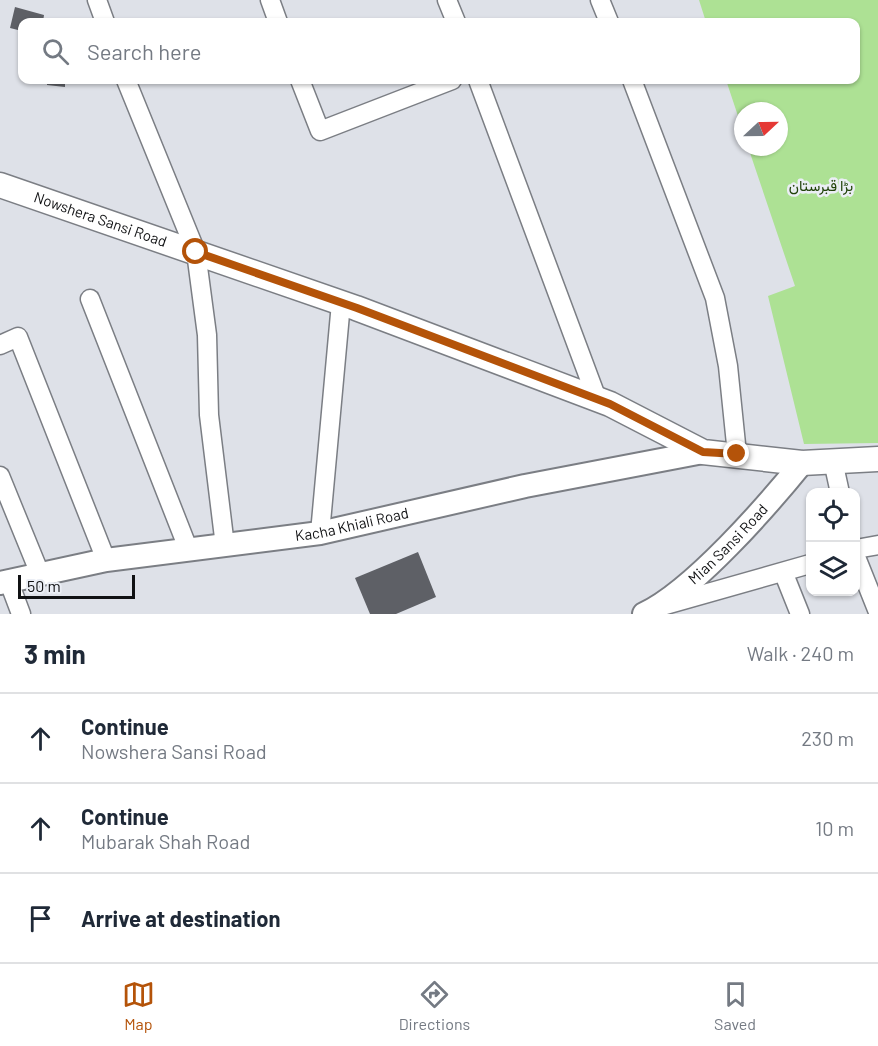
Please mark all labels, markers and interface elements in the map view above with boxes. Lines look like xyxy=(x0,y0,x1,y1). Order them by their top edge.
search box xyxy=(18,18,860,84)
icon: search xyxy=(39,35,72,68)
text: Search here xyxy=(87,38,201,64)
north arrow xyxy=(734,102,788,156)
park label: بڑا قبرستان xyxy=(789,176,853,195)
street label: Nowshera Sansi Road xyxy=(32,187,169,250)
route start xyxy=(182,238,208,264)
route end xyxy=(723,440,749,466)
map controls xyxy=(806,488,860,596)
button: locate xyxy=(806,488,860,542)
street label: Mian Sansi Road xyxy=(684,500,771,587)
street label: Kacha Khiali Road xyxy=(294,503,410,544)
button: layers xyxy=(806,542,860,596)
scale bar xyxy=(18,572,135,600)
text: 50 m xyxy=(27,576,61,595)
text: 3 min xyxy=(24,638,86,669)
text: Walk · 240 m xyxy=(747,641,854,665)
text: Continue xyxy=(81,713,169,739)
icon: ahead xyxy=(24,722,57,755)
text: 230 m xyxy=(801,726,854,750)
text: Nowshera Sansi Road xyxy=(81,739,267,763)
text: Continue xyxy=(81,803,169,829)
icon: ahead xyxy=(24,812,57,845)
text: 10 m xyxy=(815,816,854,840)
text: Mubarak Shah Road xyxy=(81,829,250,853)
icon: arrive xyxy=(24,902,57,935)
text: Arrive at destination xyxy=(81,905,280,931)
tab: Map xyxy=(122,978,155,1033)
tab: Directions xyxy=(399,978,470,1033)
tab: Saved xyxy=(714,978,756,1033)

